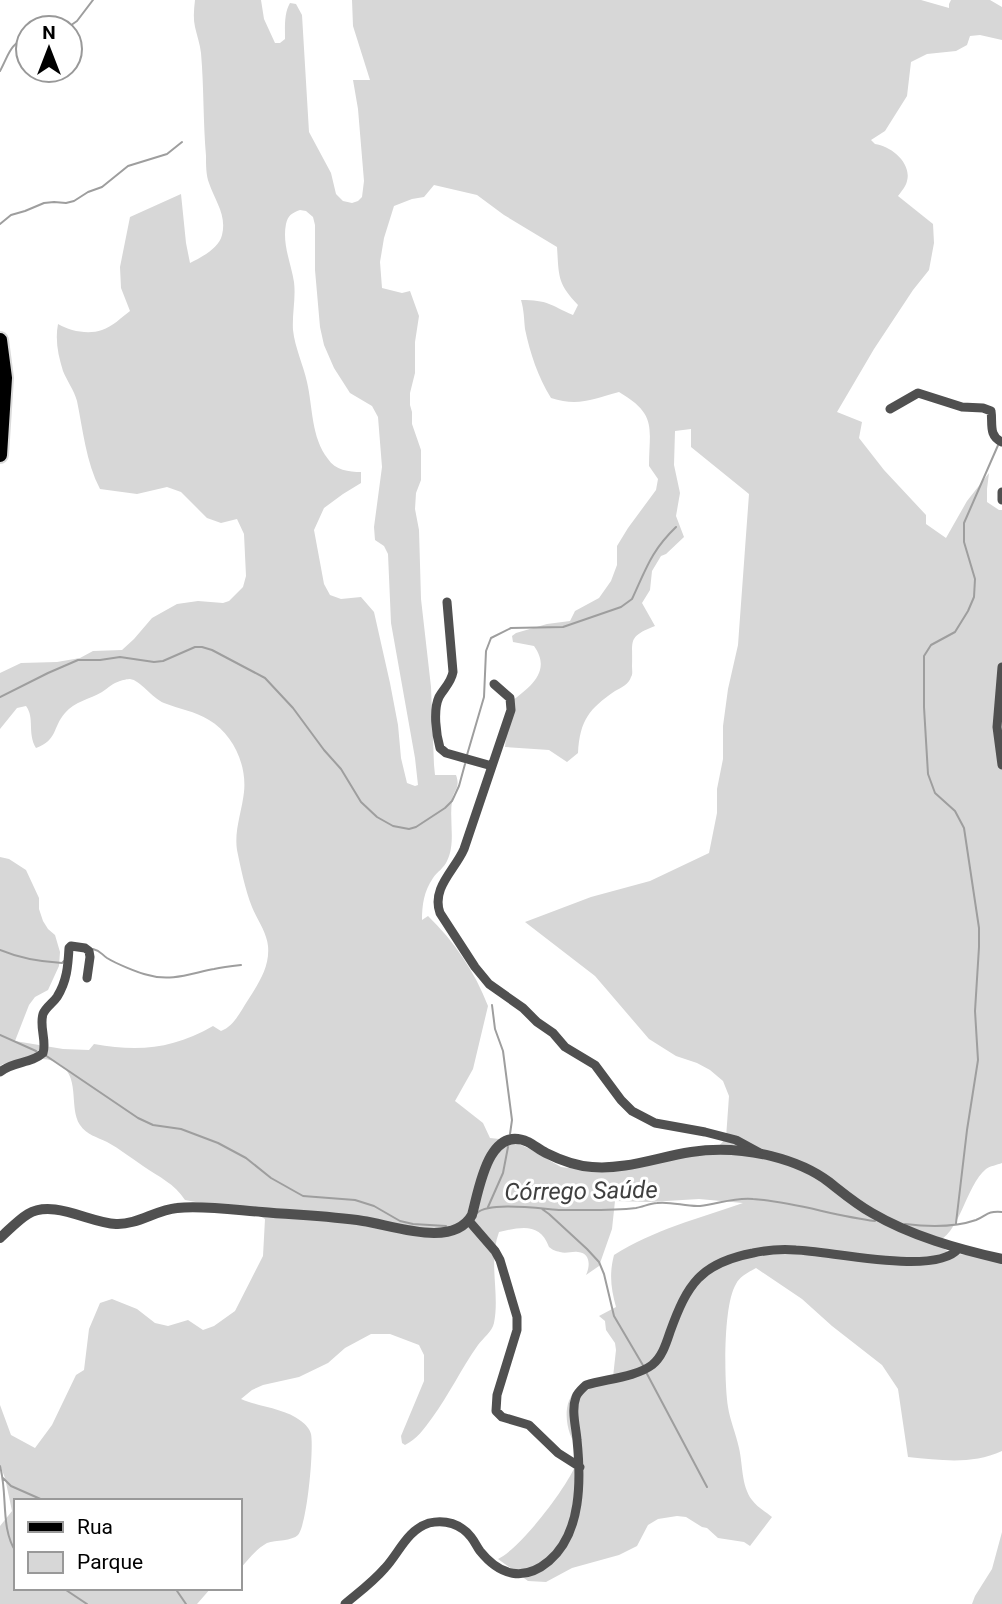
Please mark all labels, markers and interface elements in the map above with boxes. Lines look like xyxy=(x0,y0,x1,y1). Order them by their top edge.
north arrow xyxy=(14,14,84,84)
text: N xyxy=(42,21,56,44)
water label: Córrego Saúde xyxy=(504,1176,658,1206)
legend xyxy=(14,1499,242,1590)
text: Rua xyxy=(77,1515,113,1539)
text: Parque xyxy=(77,1550,143,1574)

